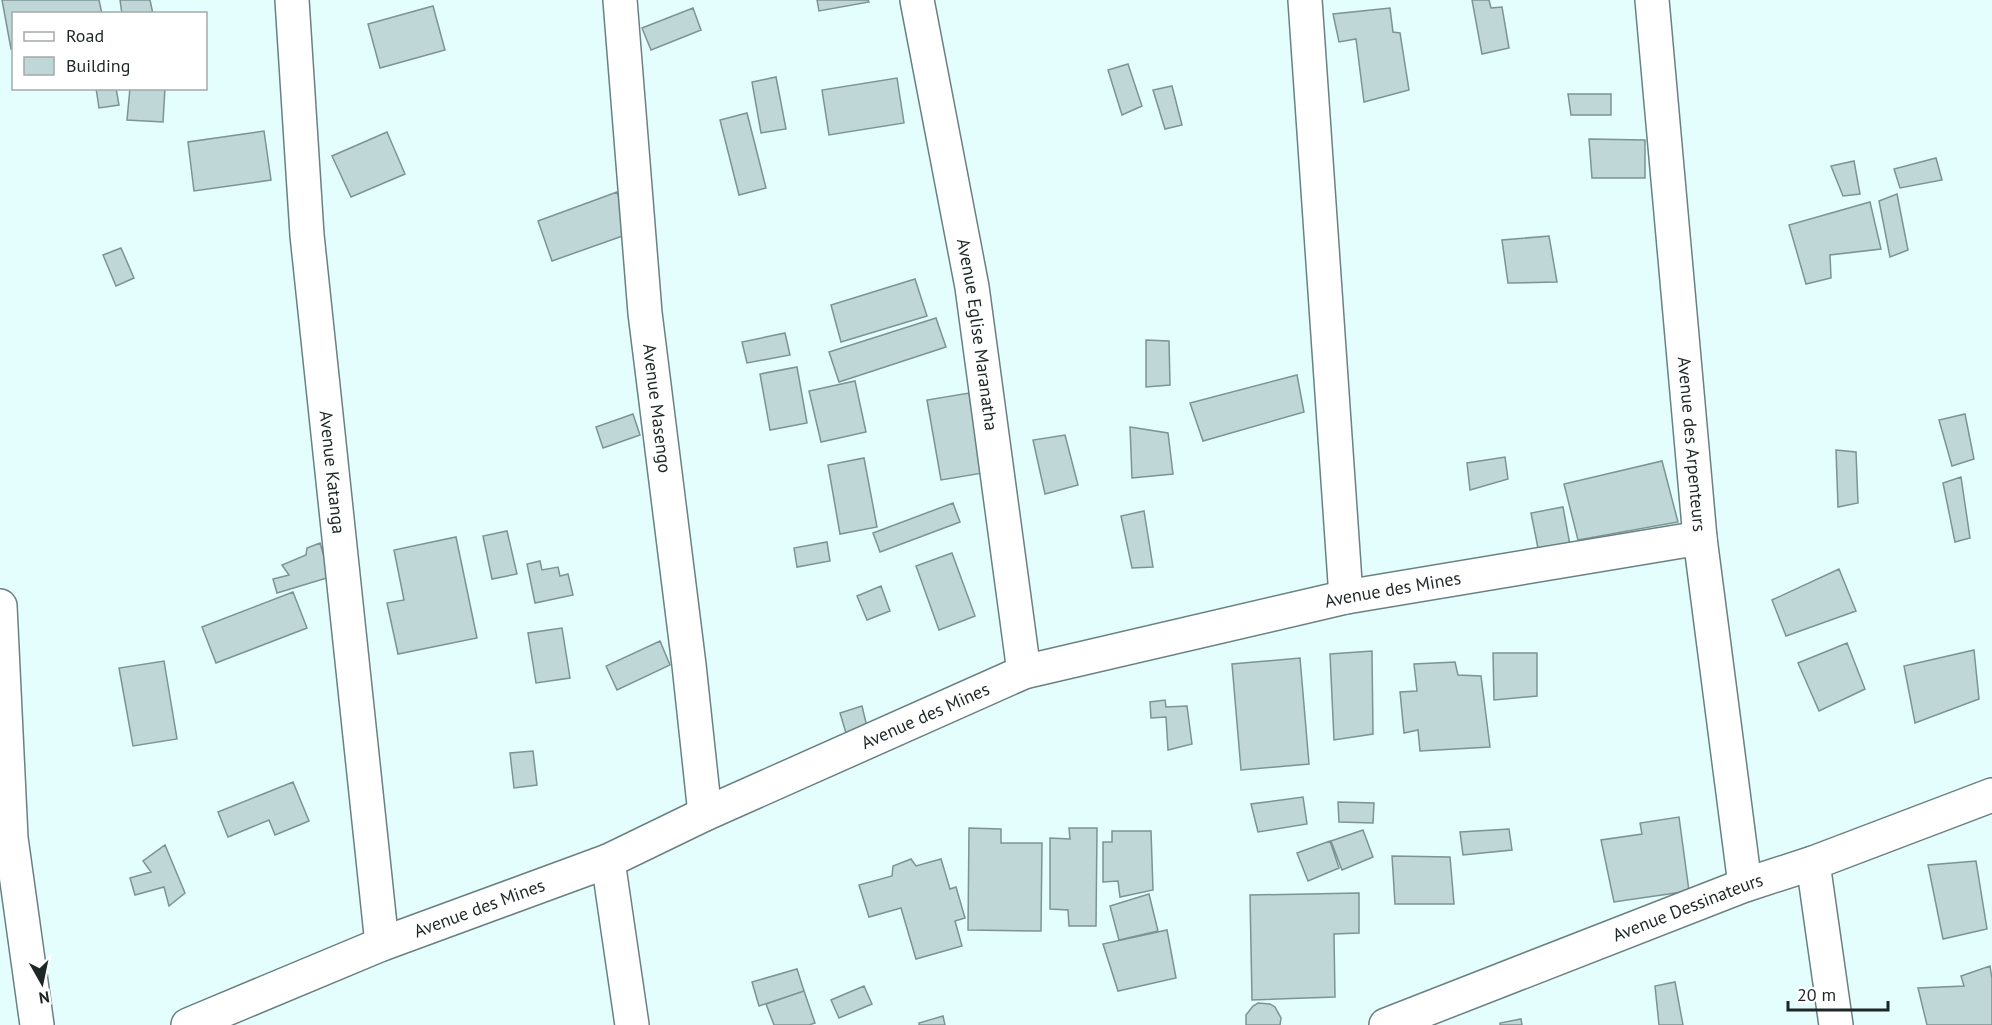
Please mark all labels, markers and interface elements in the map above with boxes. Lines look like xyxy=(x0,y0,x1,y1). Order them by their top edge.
legend xyxy=(12,12,207,90)
text: Road xyxy=(66,24,104,47)
text: Building xyxy=(66,54,130,77)
street label: Avenue Eglise Maranatha xyxy=(952,236,1003,432)
street label: Avenue Masengo xyxy=(638,342,677,474)
street label: Avenue des Arpenteurs xyxy=(1673,356,1711,533)
street label: Avenue Katanga xyxy=(315,409,351,535)
street label: Avenue des Mines xyxy=(1322,566,1463,613)
street label: Avenue des Mines xyxy=(857,677,993,754)
street label: Avenue Dessinateurs xyxy=(1609,868,1766,946)
street label: Avenue des Mines xyxy=(411,873,548,942)
north arrow xyxy=(12,953,72,1013)
scale bar xyxy=(1788,974,1888,1012)
text: 20 m xyxy=(1797,983,1836,1006)
text: N xyxy=(38,987,51,1009)

